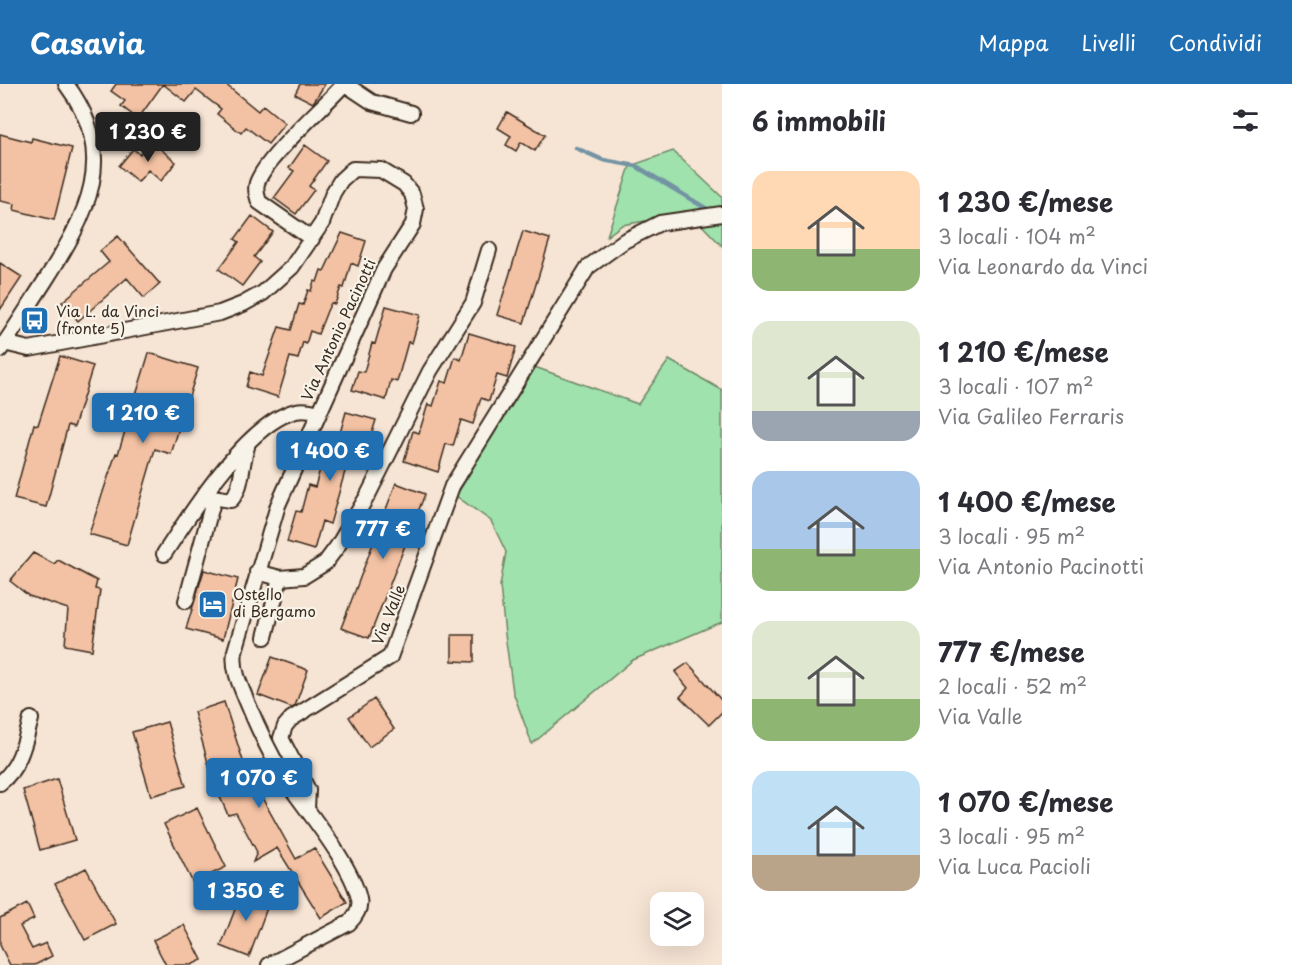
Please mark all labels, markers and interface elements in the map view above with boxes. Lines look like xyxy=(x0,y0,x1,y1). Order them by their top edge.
text: Casavia xyxy=(30,21,145,64)
text: Mappa xyxy=(979,26,1049,58)
text: Livelli xyxy=(1082,26,1136,58)
text: Condividi xyxy=(1169,26,1262,58)
text: 6 immobili xyxy=(752,101,886,140)
icon: filters xyxy=(1229,104,1262,137)
pin: 1 230 € xyxy=(93,112,203,163)
text: 1 230 € xyxy=(109,116,187,146)
text: 1 230 €/mese xyxy=(938,182,1113,221)
icon: home xyxy=(800,195,872,267)
text: 3 locali · 104 m² xyxy=(938,221,1096,251)
text: Via Leonardo da Vinci xyxy=(938,251,1148,281)
street label: Via Antonio Pacinotti xyxy=(295,254,381,404)
place label: Via L. da Vinci (fronte 5) xyxy=(56,299,159,339)
bus stop icon: Via L. da Vinci (fronte 5) xyxy=(19,305,51,337)
text: 1 210 €/mese xyxy=(938,332,1109,371)
icon: home xyxy=(800,345,872,417)
text: 3 locali · 107 m² xyxy=(938,371,1094,401)
pin: 1 210 € xyxy=(88,393,198,444)
text: 1 210 € xyxy=(106,397,180,427)
text: Via Galileo Ferraris xyxy=(938,401,1124,431)
pin: 1 400 € xyxy=(275,431,385,482)
text: 1 400 € xyxy=(290,435,370,465)
text: 1 400 €/mese xyxy=(938,482,1116,521)
icon: home xyxy=(800,495,872,567)
pin: 777 € xyxy=(341,509,425,560)
text: 777 € xyxy=(355,513,411,543)
text: 3 locali · 95 m² xyxy=(938,521,1085,551)
text: Via Antonio Pacinotti xyxy=(938,551,1144,581)
street label: Via Valle xyxy=(365,581,410,648)
place label: Ostello di Bergamo xyxy=(233,582,316,622)
hotel icon: Ostello di Bergamo xyxy=(196,588,228,620)
text: 777 €/mese xyxy=(938,632,1085,671)
icon: home xyxy=(800,645,872,717)
text: 2 locali · 52 m² xyxy=(938,671,1087,701)
text: Via Valle xyxy=(938,701,1023,731)
pin: 1 070 € xyxy=(204,758,314,809)
text: 1 070 € xyxy=(220,762,298,792)
text: 1 070 €/mese xyxy=(938,782,1113,821)
icon: home xyxy=(800,795,872,867)
text: 3 locali · 95 m² xyxy=(938,821,1085,851)
text: Via Luca Pacioli xyxy=(938,851,1091,881)
pin: 1 350 € xyxy=(191,871,301,922)
text: 1 350 € xyxy=(207,875,285,905)
map controls xyxy=(650,892,704,946)
button: layers xyxy=(650,892,704,946)

